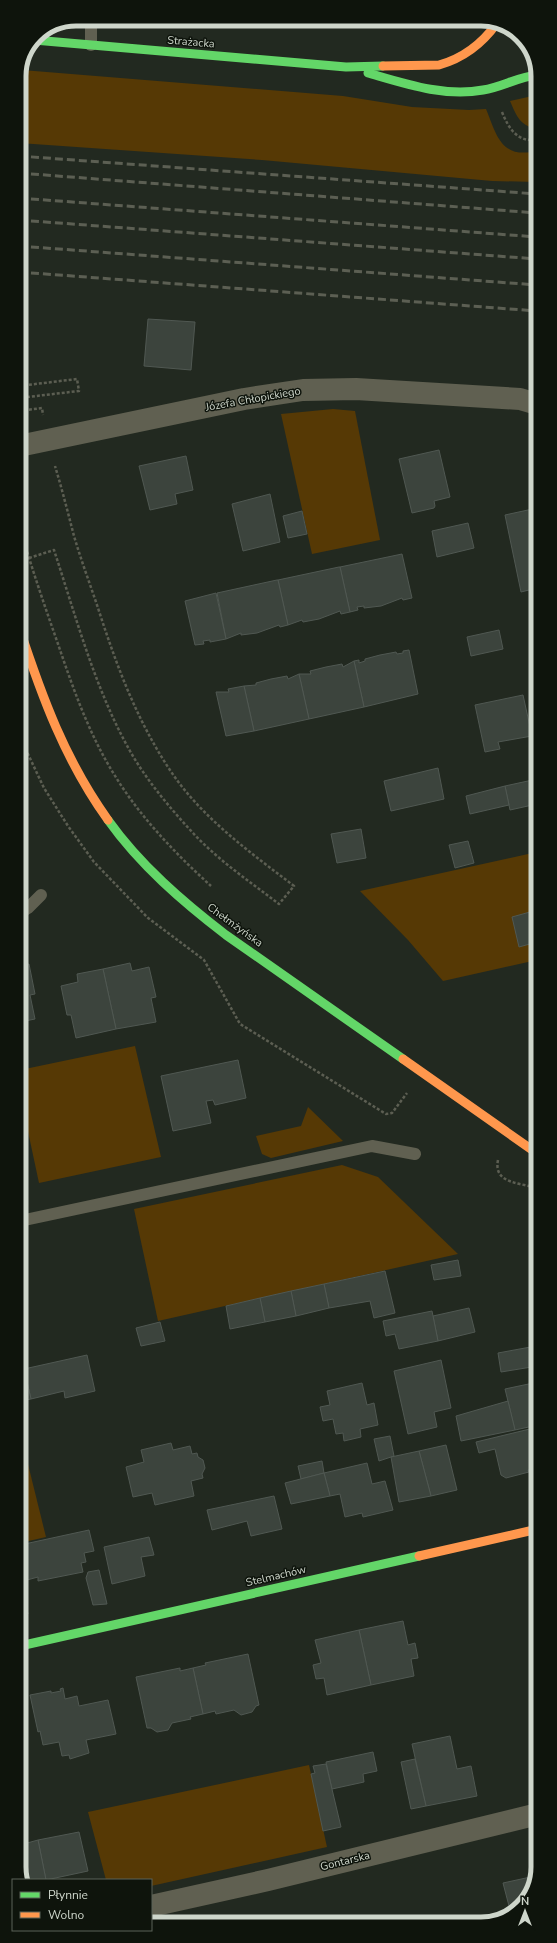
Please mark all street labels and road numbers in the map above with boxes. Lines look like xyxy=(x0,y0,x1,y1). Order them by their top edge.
street label: Strażacka xyxy=(167,32,216,52)
street label: Józefa Chłopickiego xyxy=(203,383,302,415)
street label: Chełmżyńska xyxy=(204,900,266,950)
street label: Stelmachów xyxy=(244,1562,308,1590)
street label: Gontarska xyxy=(319,1848,371,1874)

